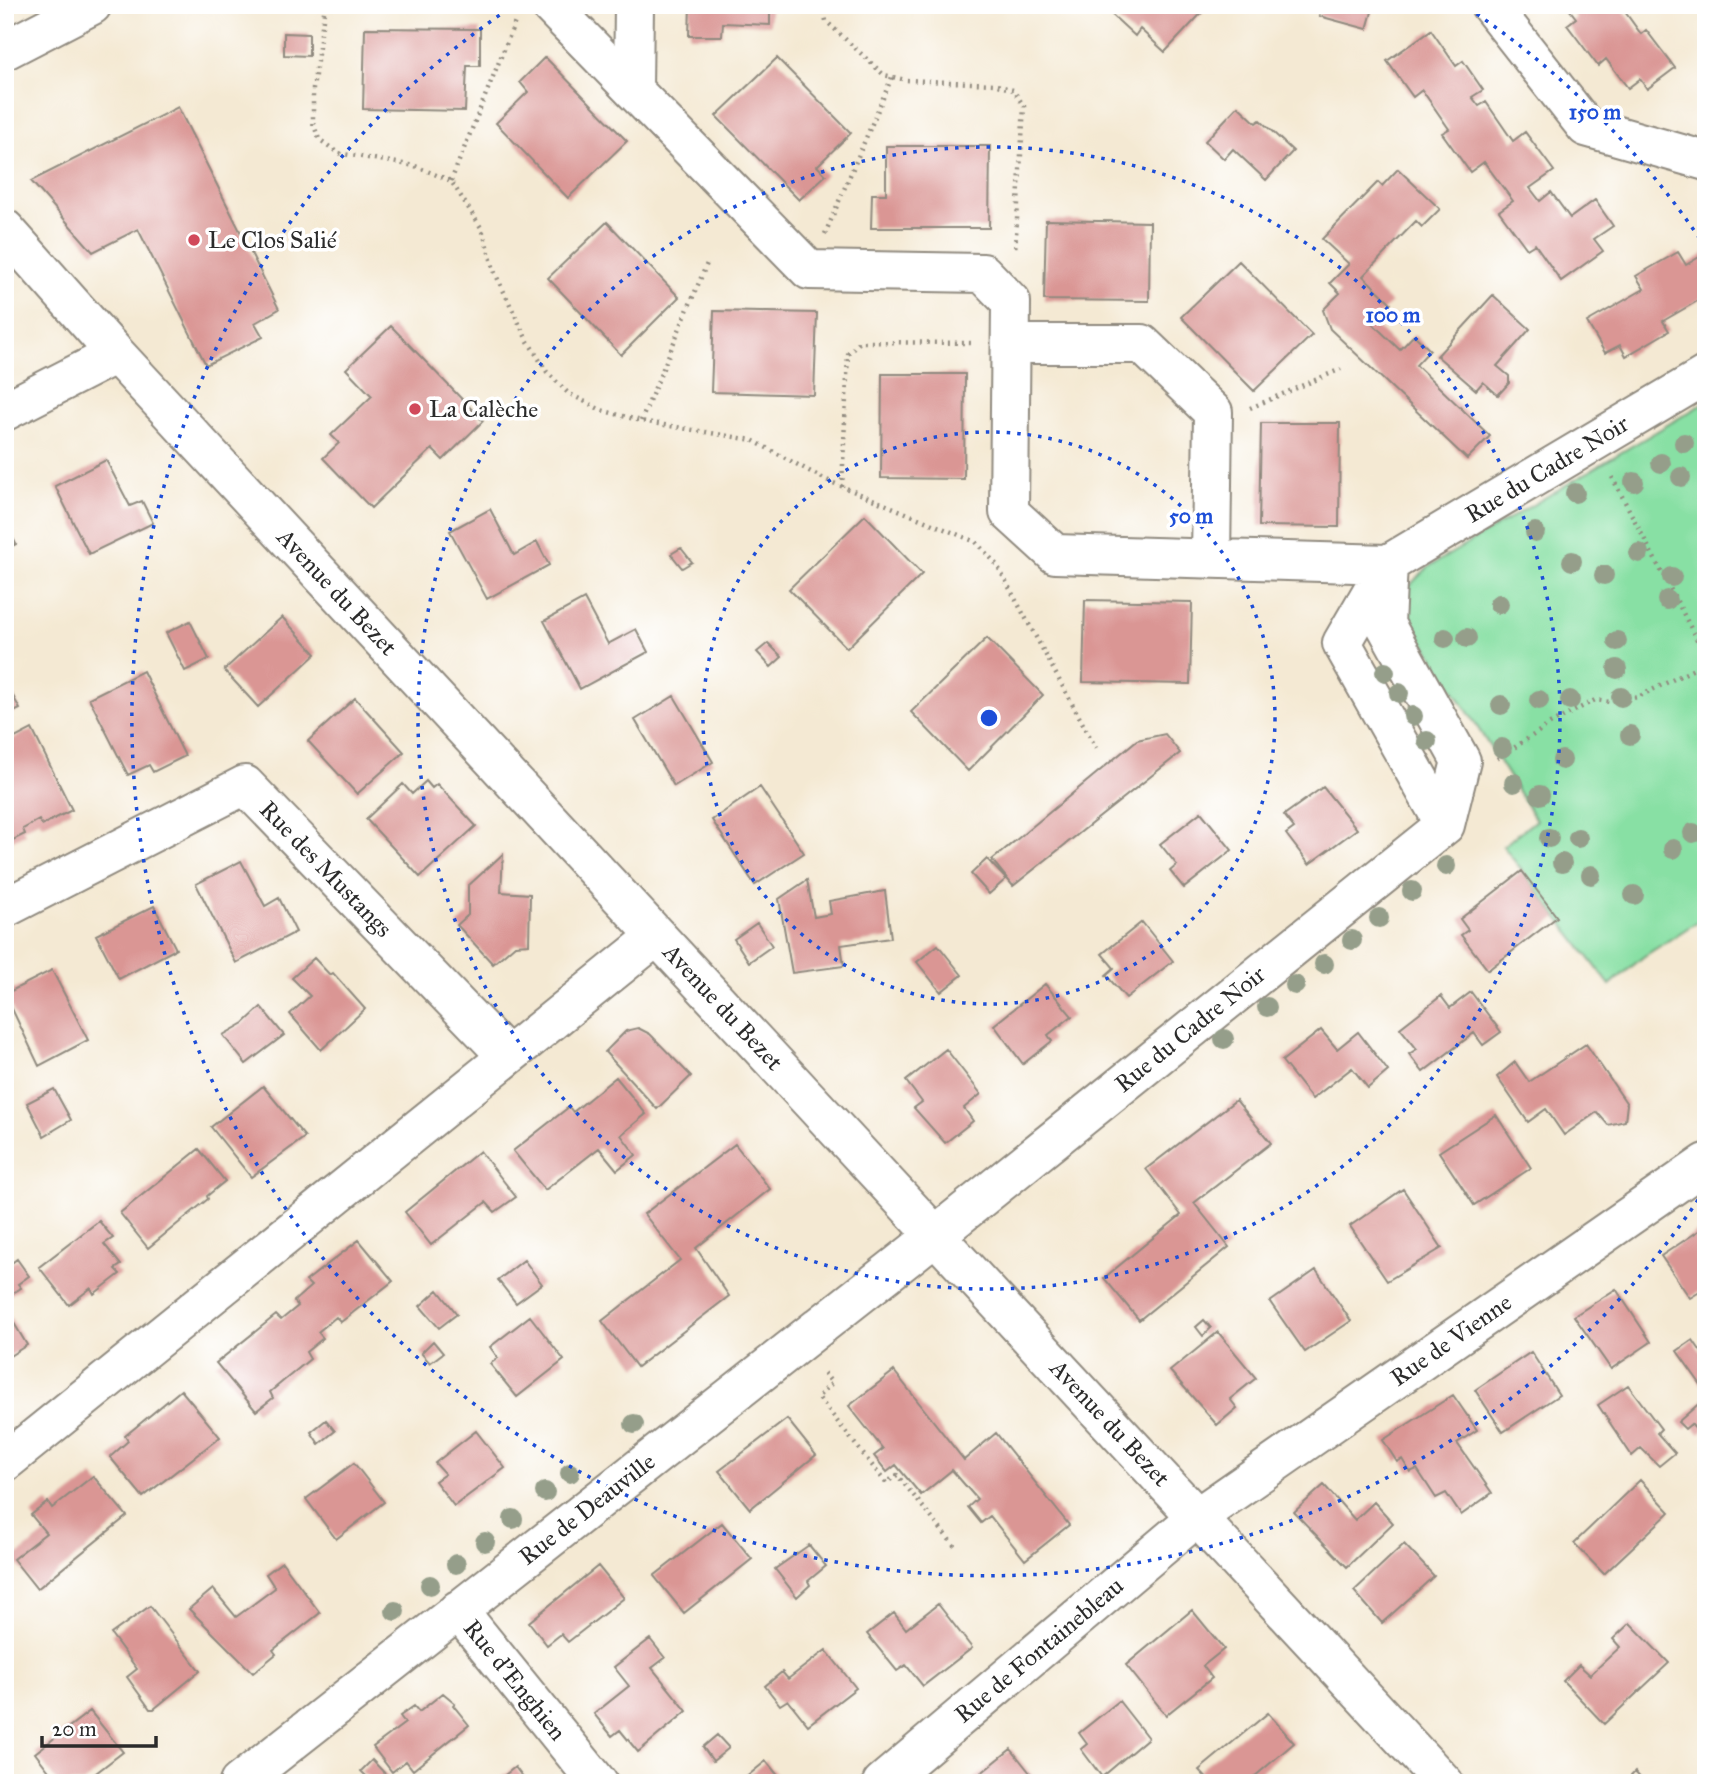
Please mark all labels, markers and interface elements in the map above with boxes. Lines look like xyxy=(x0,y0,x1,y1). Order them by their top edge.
text: 150 m xyxy=(1569,99,1621,125)
place label: Le Clos Salié xyxy=(208,225,337,255)
marker: Le Clos Salié xyxy=(186,232,202,248)
text: 100 m xyxy=(1366,302,1421,328)
place label: La Calèche xyxy=(429,394,538,424)
marker: La Calèche xyxy=(407,401,423,417)
street label: Rue du Cadre Noir xyxy=(1460,409,1634,529)
text: 50 m xyxy=(1169,503,1213,529)
street label: Avenue du Bezet xyxy=(270,522,404,662)
centre of rings xyxy=(977,706,1001,730)
street label: Rue des Mustangs xyxy=(253,794,399,944)
street label: Avenue du Bezet xyxy=(656,937,790,1077)
street label: Rue du Cadre Noir xyxy=(1109,959,1271,1099)
street label: Rue de Vienne xyxy=(1385,1287,1517,1393)
street label: Avenue du Bezet xyxy=(1043,1353,1177,1493)
street label: Rue de Deauville xyxy=(513,1446,661,1572)
street label: Rue de Fontainebleau xyxy=(948,1570,1130,1729)
street label: Rue d'Enghien xyxy=(457,1614,573,1747)
scale bar xyxy=(42,1704,156,1748)
text: 20 m xyxy=(52,1716,97,1742)

